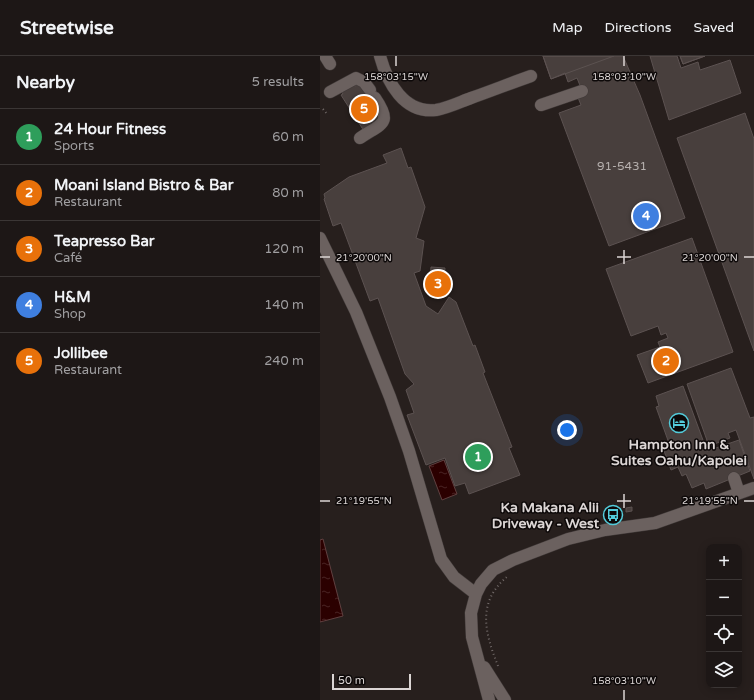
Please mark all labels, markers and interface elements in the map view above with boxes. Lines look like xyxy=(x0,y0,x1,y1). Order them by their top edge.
text: Streetwise xyxy=(20,17,114,39)
text: Map xyxy=(552,19,583,36)
text: Directions xyxy=(605,19,672,36)
text: Saved xyxy=(694,19,734,36)
text: 158°03'15"W xyxy=(364,71,428,83)
text: 158°03'10"W xyxy=(592,71,656,83)
text: Nearby xyxy=(16,72,75,93)
text: 5 results xyxy=(252,74,304,90)
pin: 5 xyxy=(351,94,377,124)
text: 24 Hour Fitness xyxy=(54,120,166,138)
text: 1 xyxy=(25,129,33,145)
text: 60 m xyxy=(272,129,304,145)
text: Sports xyxy=(54,138,94,154)
house number: 91-5431 xyxy=(597,159,647,173)
text: Moani Island Bistro & Bar xyxy=(54,176,233,194)
text: 2 xyxy=(25,185,33,201)
text: 80 m xyxy=(272,185,304,201)
text: Restaurant xyxy=(54,194,122,210)
pin: 4 xyxy=(633,201,659,231)
text: Teapresso Bar xyxy=(54,232,155,250)
text: 3 xyxy=(25,241,33,257)
text: 120 m xyxy=(264,241,304,257)
text: Café xyxy=(54,250,82,266)
text: 21°20'00"N xyxy=(336,252,392,264)
text: 21°20'00"N xyxy=(682,252,738,264)
pin: 3 xyxy=(425,269,451,299)
text: H&M xyxy=(54,288,91,306)
text: 4 xyxy=(25,297,33,313)
text: 140 m xyxy=(264,297,304,313)
text: Shop xyxy=(54,306,86,322)
text: Jollibee xyxy=(54,344,108,362)
pin: 2 xyxy=(653,346,679,376)
text: 5 xyxy=(25,353,33,369)
text: 240 m xyxy=(264,353,304,369)
text: Restaurant xyxy=(54,362,122,378)
hotel icon: Hampton Inn & Suites Oahu/Kapolei xyxy=(668,412,690,434)
your location xyxy=(557,420,577,440)
place label: Hampton Inn & Suites Oahu/Kapolei xyxy=(611,436,747,469)
pin: 1 xyxy=(465,442,491,472)
text: 21°19'55"N xyxy=(336,495,392,507)
text: 21°19'55"N xyxy=(682,495,738,507)
place label: Ka Makana Alii Driveway - West xyxy=(492,499,600,532)
bus stop icon: Ka Makana Alii Driveway - West xyxy=(602,504,624,526)
map controls xyxy=(706,544,742,688)
button: + xyxy=(706,544,742,580)
button: − xyxy=(706,580,742,616)
button: locate xyxy=(706,616,742,652)
button: layers xyxy=(706,652,742,688)
scale bar xyxy=(332,672,411,691)
text: 50 m xyxy=(338,674,365,687)
text: 158°03'10"W xyxy=(592,675,656,687)

